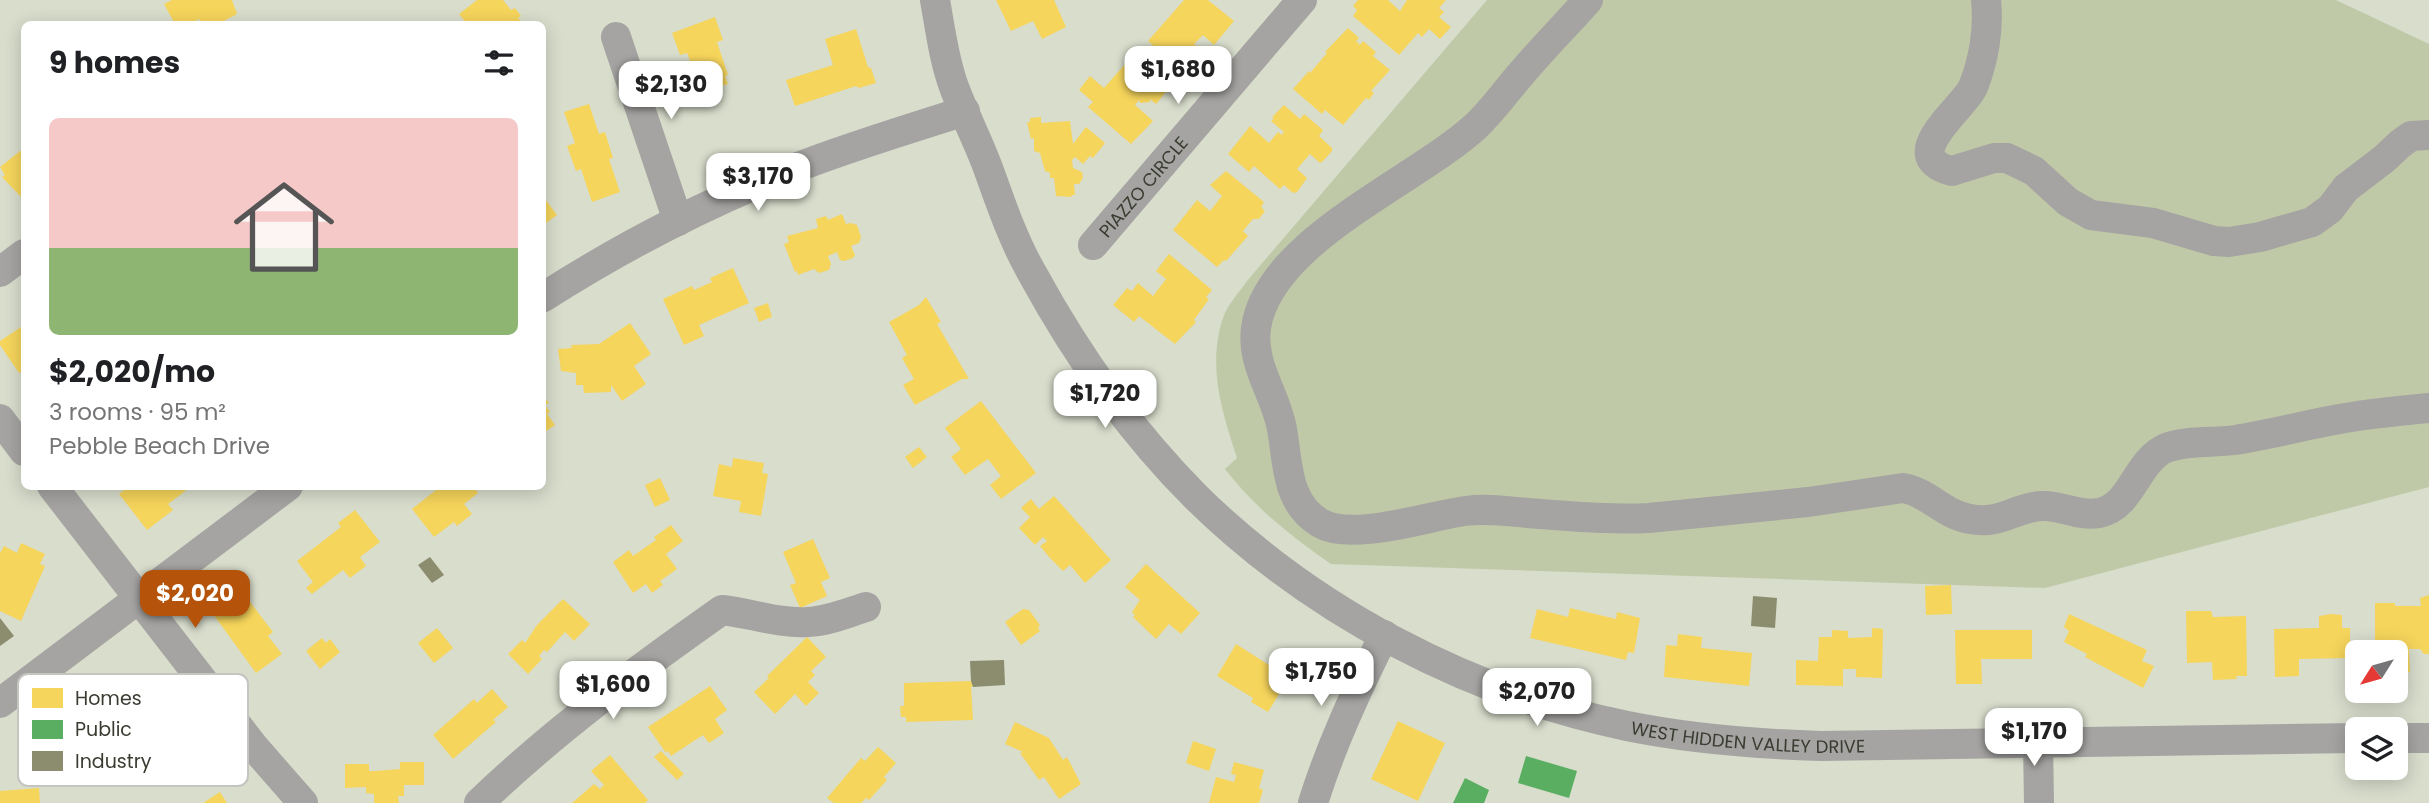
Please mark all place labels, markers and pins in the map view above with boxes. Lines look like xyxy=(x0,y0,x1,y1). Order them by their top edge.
pin: $1,680 xyxy=(1121,46,1235,106)
pin: $2,130 xyxy=(614,61,728,121)
pin: $3,170 xyxy=(701,154,815,213)
pin: $1,720 xyxy=(1048,370,1162,430)
pin: $2,020 xyxy=(138,570,252,630)
pin: $1,750 xyxy=(1264,648,1378,708)
pin: $1,600 xyxy=(556,662,670,721)
pin: $2,070 xyxy=(1480,668,1594,728)
pin: $1,170 xyxy=(1977,708,2091,768)

